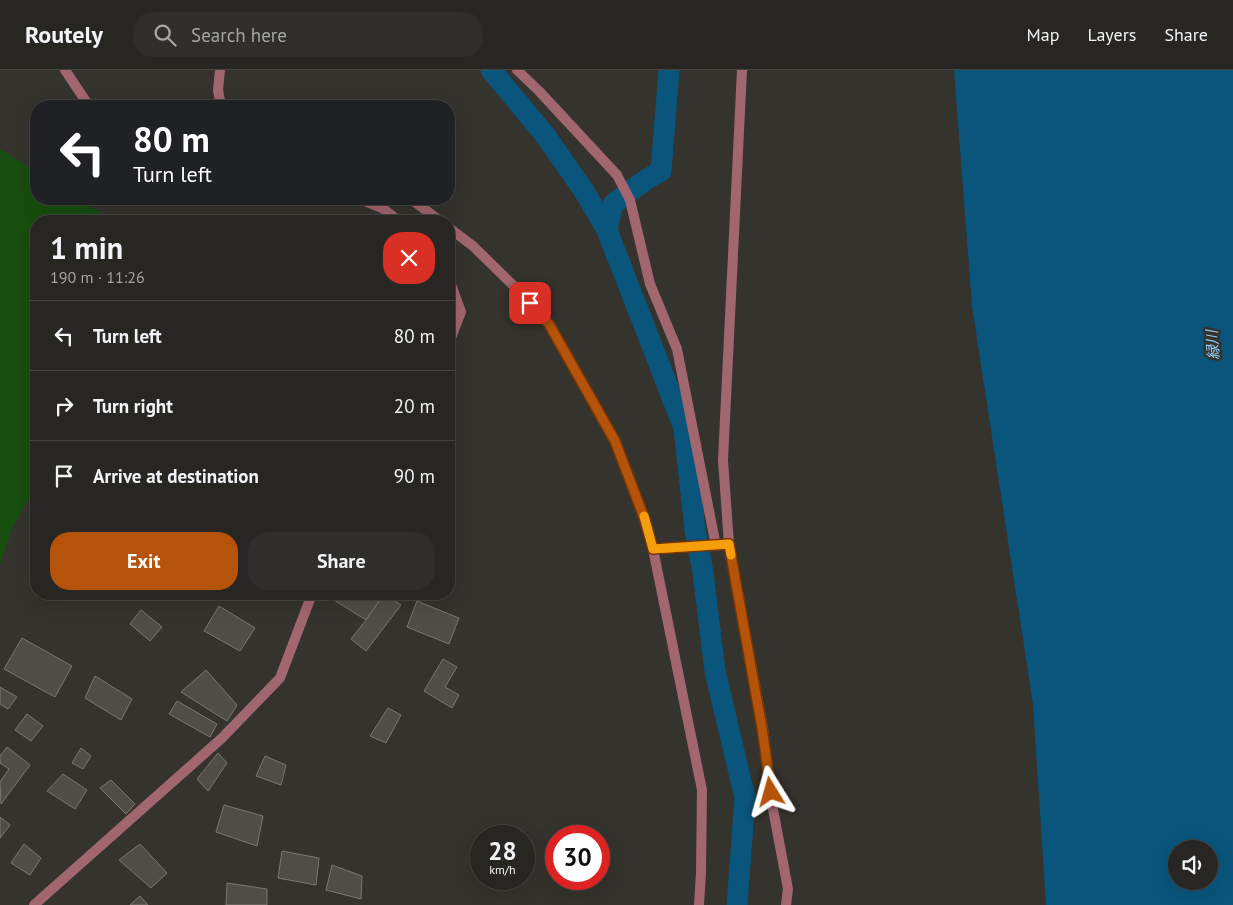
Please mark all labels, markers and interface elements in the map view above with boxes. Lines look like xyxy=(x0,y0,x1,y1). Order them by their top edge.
search box xyxy=(133,12,483,57)
text: Routely xyxy=(25,19,103,50)
icon: search xyxy=(151,21,179,49)
text: Search here xyxy=(191,23,287,47)
text: Map xyxy=(1027,23,1059,46)
text: Layers xyxy=(1087,23,1136,46)
text: Share xyxy=(1164,23,1208,46)
text: 80 m xyxy=(133,116,210,162)
icon: left xyxy=(50,120,115,185)
text: Turn left xyxy=(133,160,212,188)
text: 1 min xyxy=(50,228,123,267)
button: close xyxy=(383,232,435,284)
text: 190 m · 11:26 xyxy=(50,267,145,287)
pin xyxy=(509,282,551,324)
icon: arrive xyxy=(516,289,544,317)
icon: left xyxy=(50,322,78,350)
text: Turn left xyxy=(93,324,162,348)
text: 80 m xyxy=(394,324,435,348)
water label: 緑川 xyxy=(1202,327,1223,361)
icon: right xyxy=(50,392,78,420)
text: Turn right xyxy=(93,394,173,418)
text: 20 m xyxy=(394,394,435,418)
icon: arrive xyxy=(50,462,78,490)
text: Arrive at destination xyxy=(93,464,259,488)
text: 90 m xyxy=(394,464,435,488)
button: Exit xyxy=(50,532,238,590)
button: Share xyxy=(248,532,435,590)
position arrow xyxy=(744,765,796,817)
speed limit sign: 30 xyxy=(545,825,610,890)
text: 28 xyxy=(488,835,517,867)
map controls xyxy=(1168,840,1218,890)
button: sound xyxy=(1168,840,1218,890)
text: km/h xyxy=(489,862,516,877)

